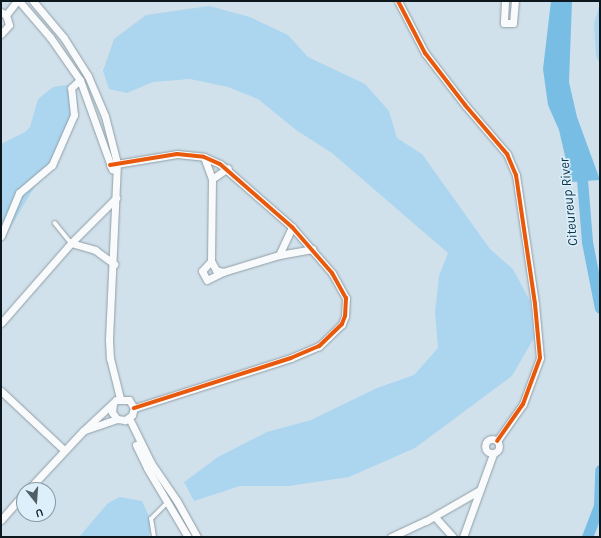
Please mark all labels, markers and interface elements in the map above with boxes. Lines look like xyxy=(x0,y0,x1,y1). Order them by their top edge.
water label: Citeureup River xyxy=(556,157,582,247)
north arrow xyxy=(16,482,56,522)
text: U xyxy=(34,506,45,520)

